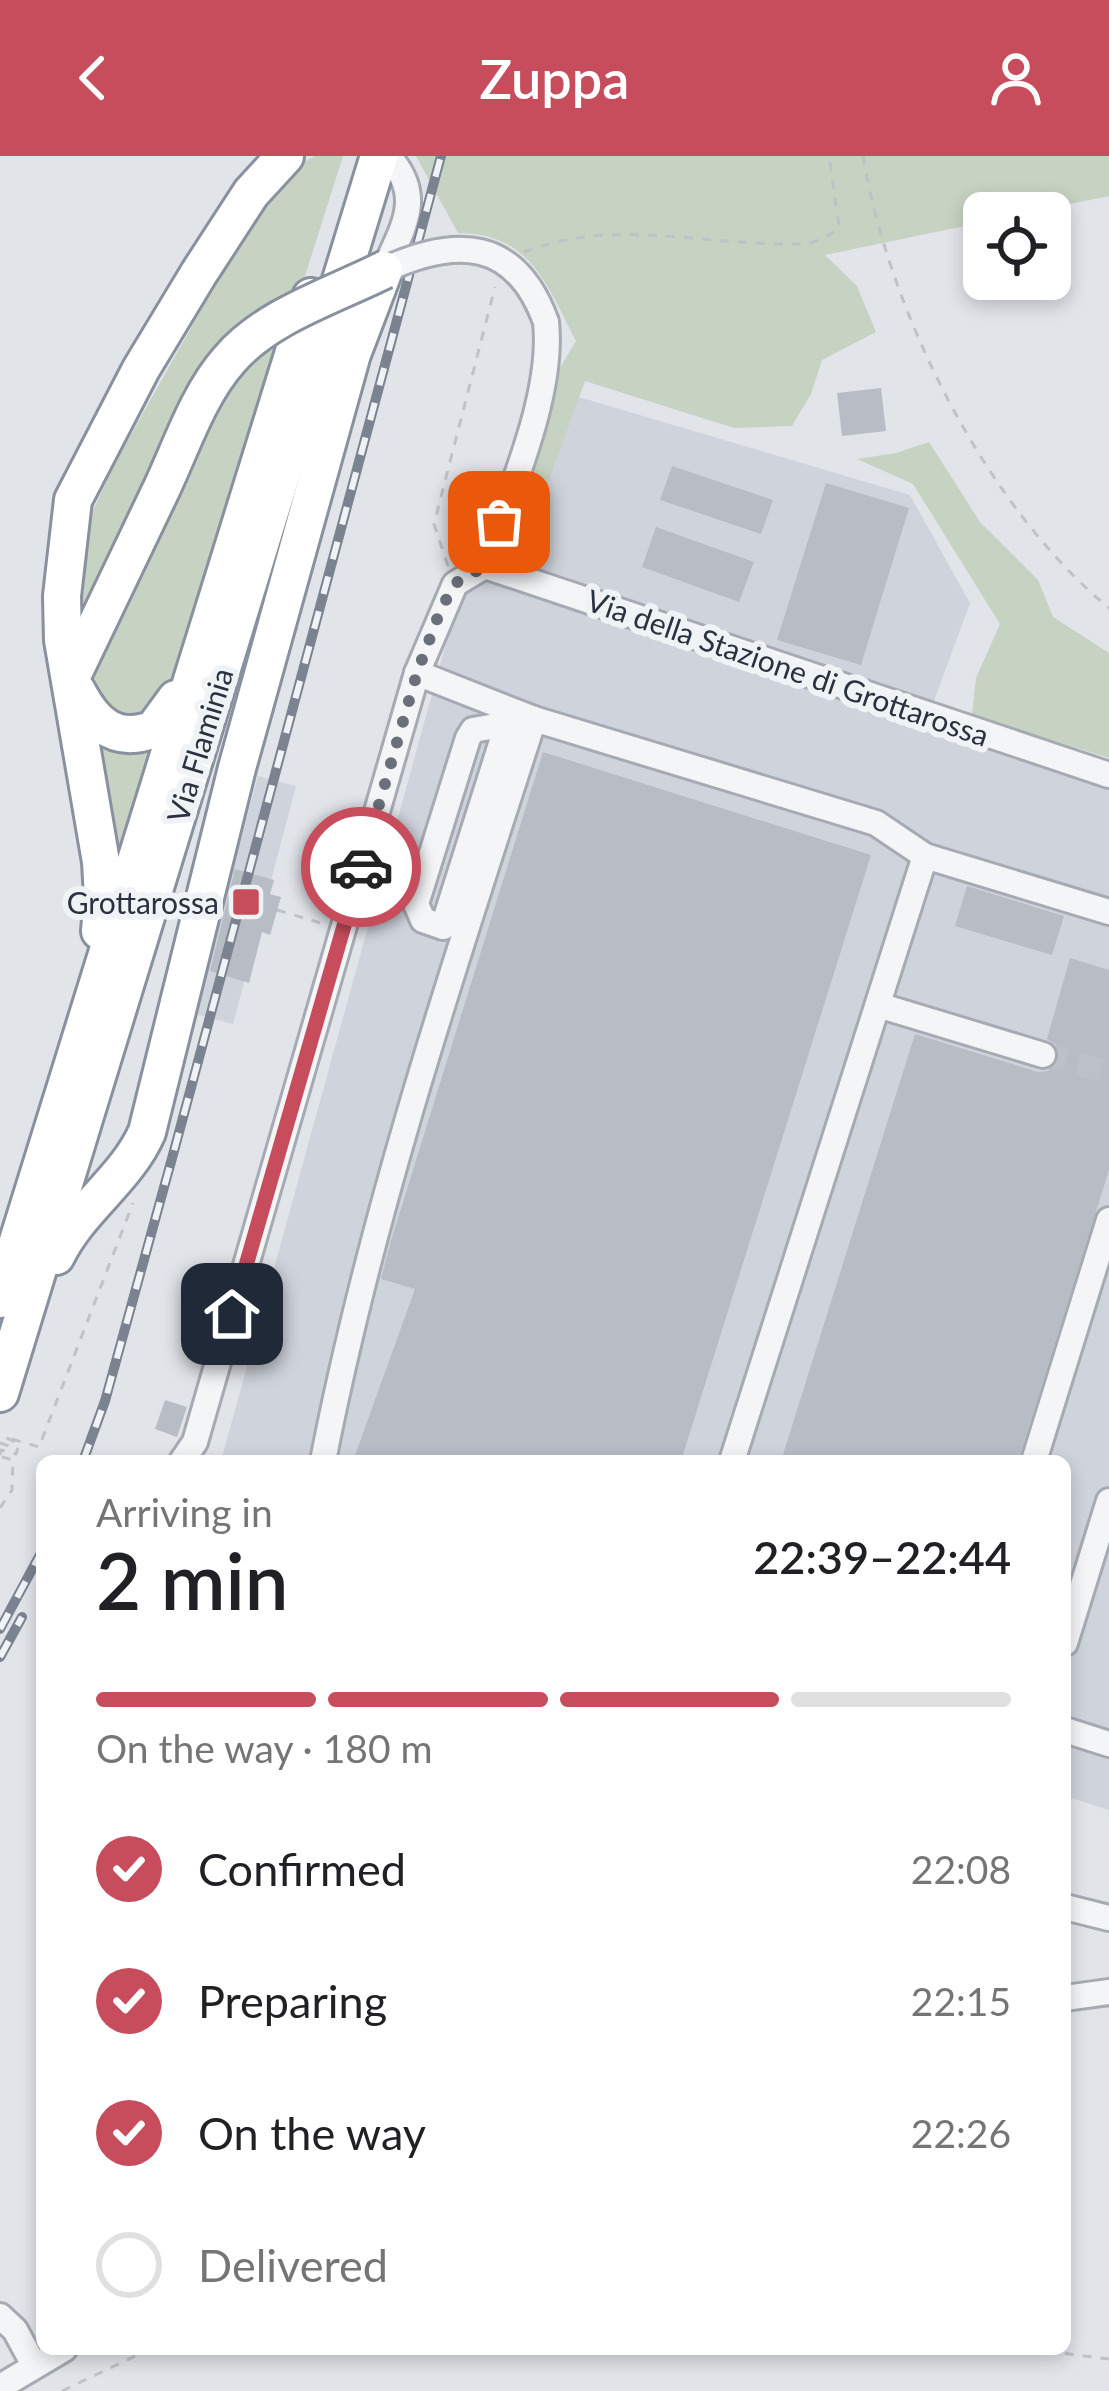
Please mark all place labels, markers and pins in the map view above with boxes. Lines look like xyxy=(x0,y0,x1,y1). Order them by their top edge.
pin xyxy=(448,471,550,573)
place label: Grottarossa xyxy=(67,884,219,920)
marker: Grottarossa xyxy=(230,886,262,918)
pin xyxy=(181,1263,283,1365)

